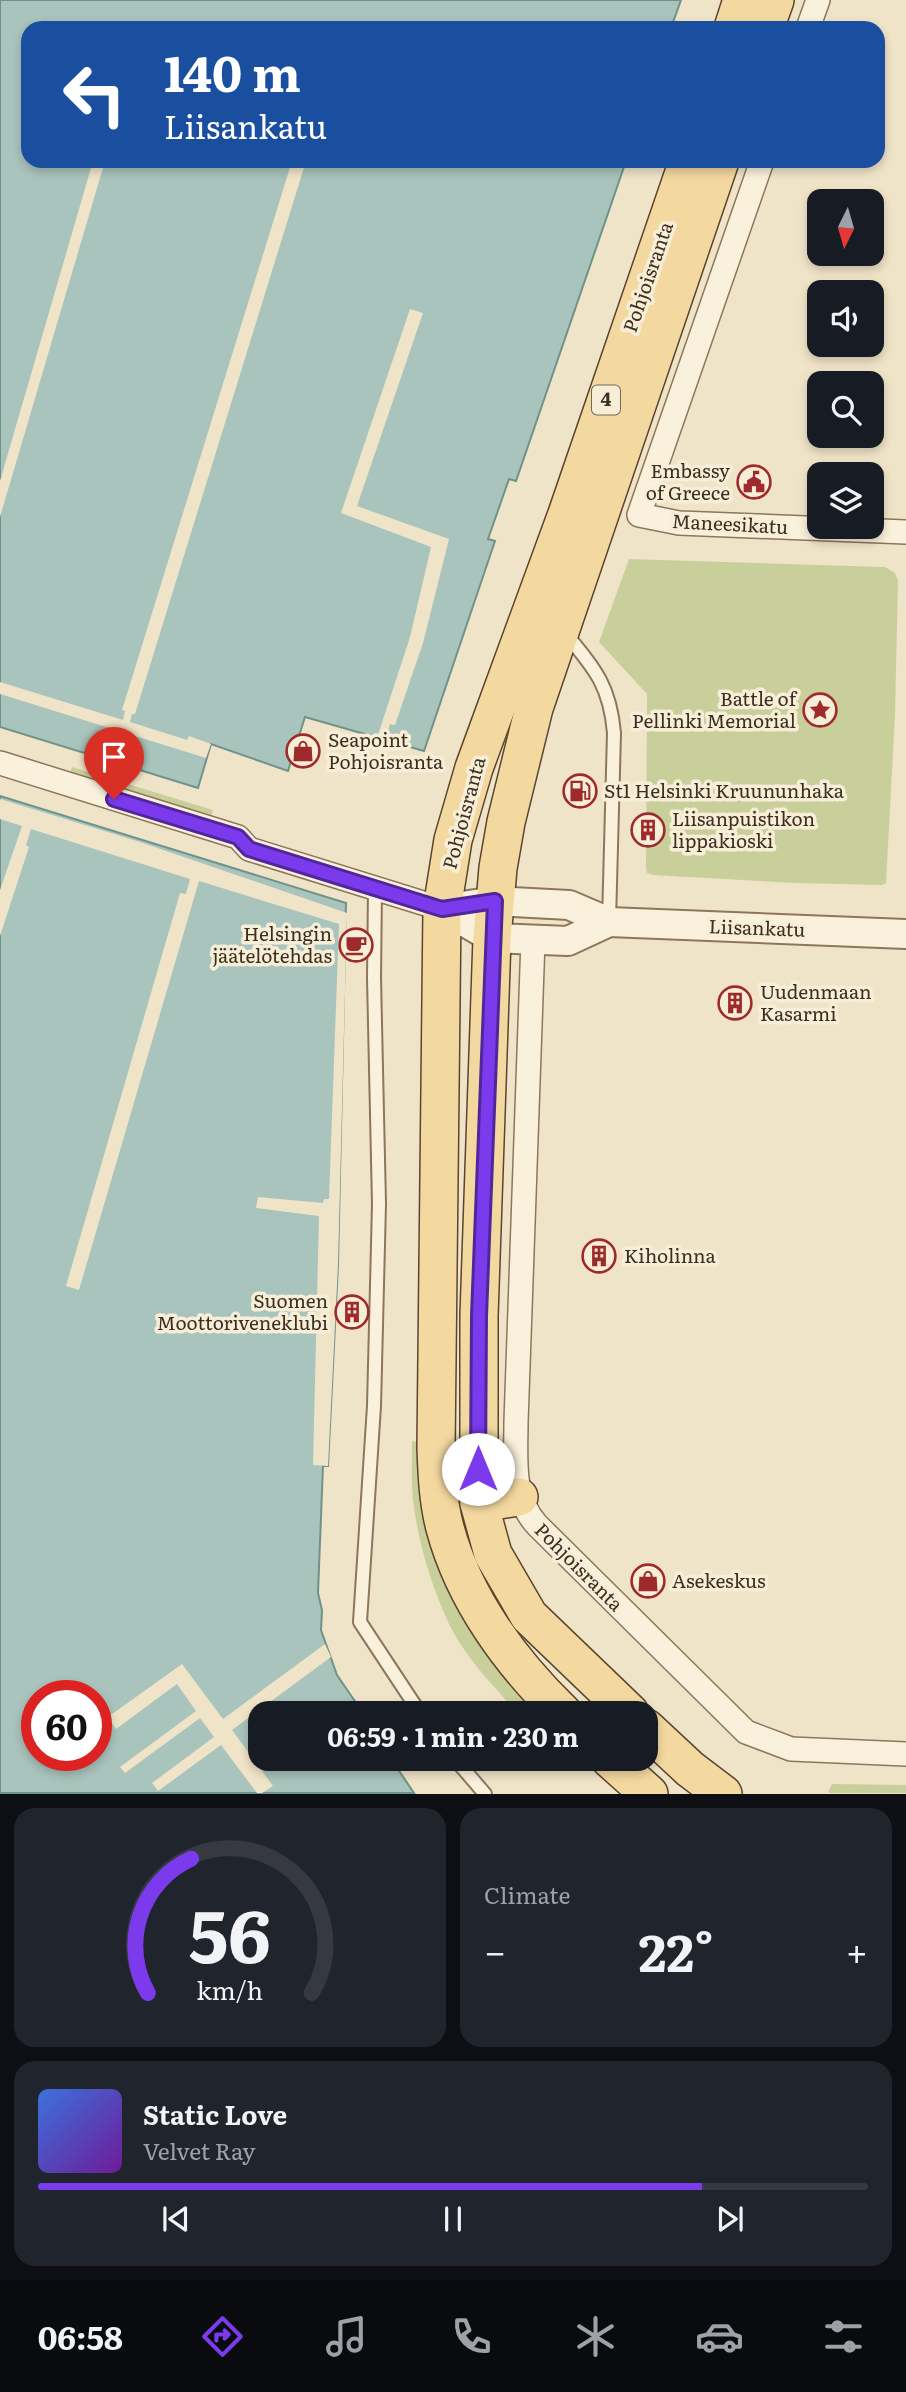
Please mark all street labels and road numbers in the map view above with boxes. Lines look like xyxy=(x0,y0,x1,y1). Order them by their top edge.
street label: Pohjoisranta xyxy=(615,217,679,336)
road number: 4 xyxy=(592,386,620,414)
street label: Maneesikatu xyxy=(671,506,789,540)
street label: Pohjoisranta xyxy=(435,753,492,872)
street label: Liisankatu xyxy=(708,911,806,943)
street label: Pohjoisranta xyxy=(529,1516,631,1617)

